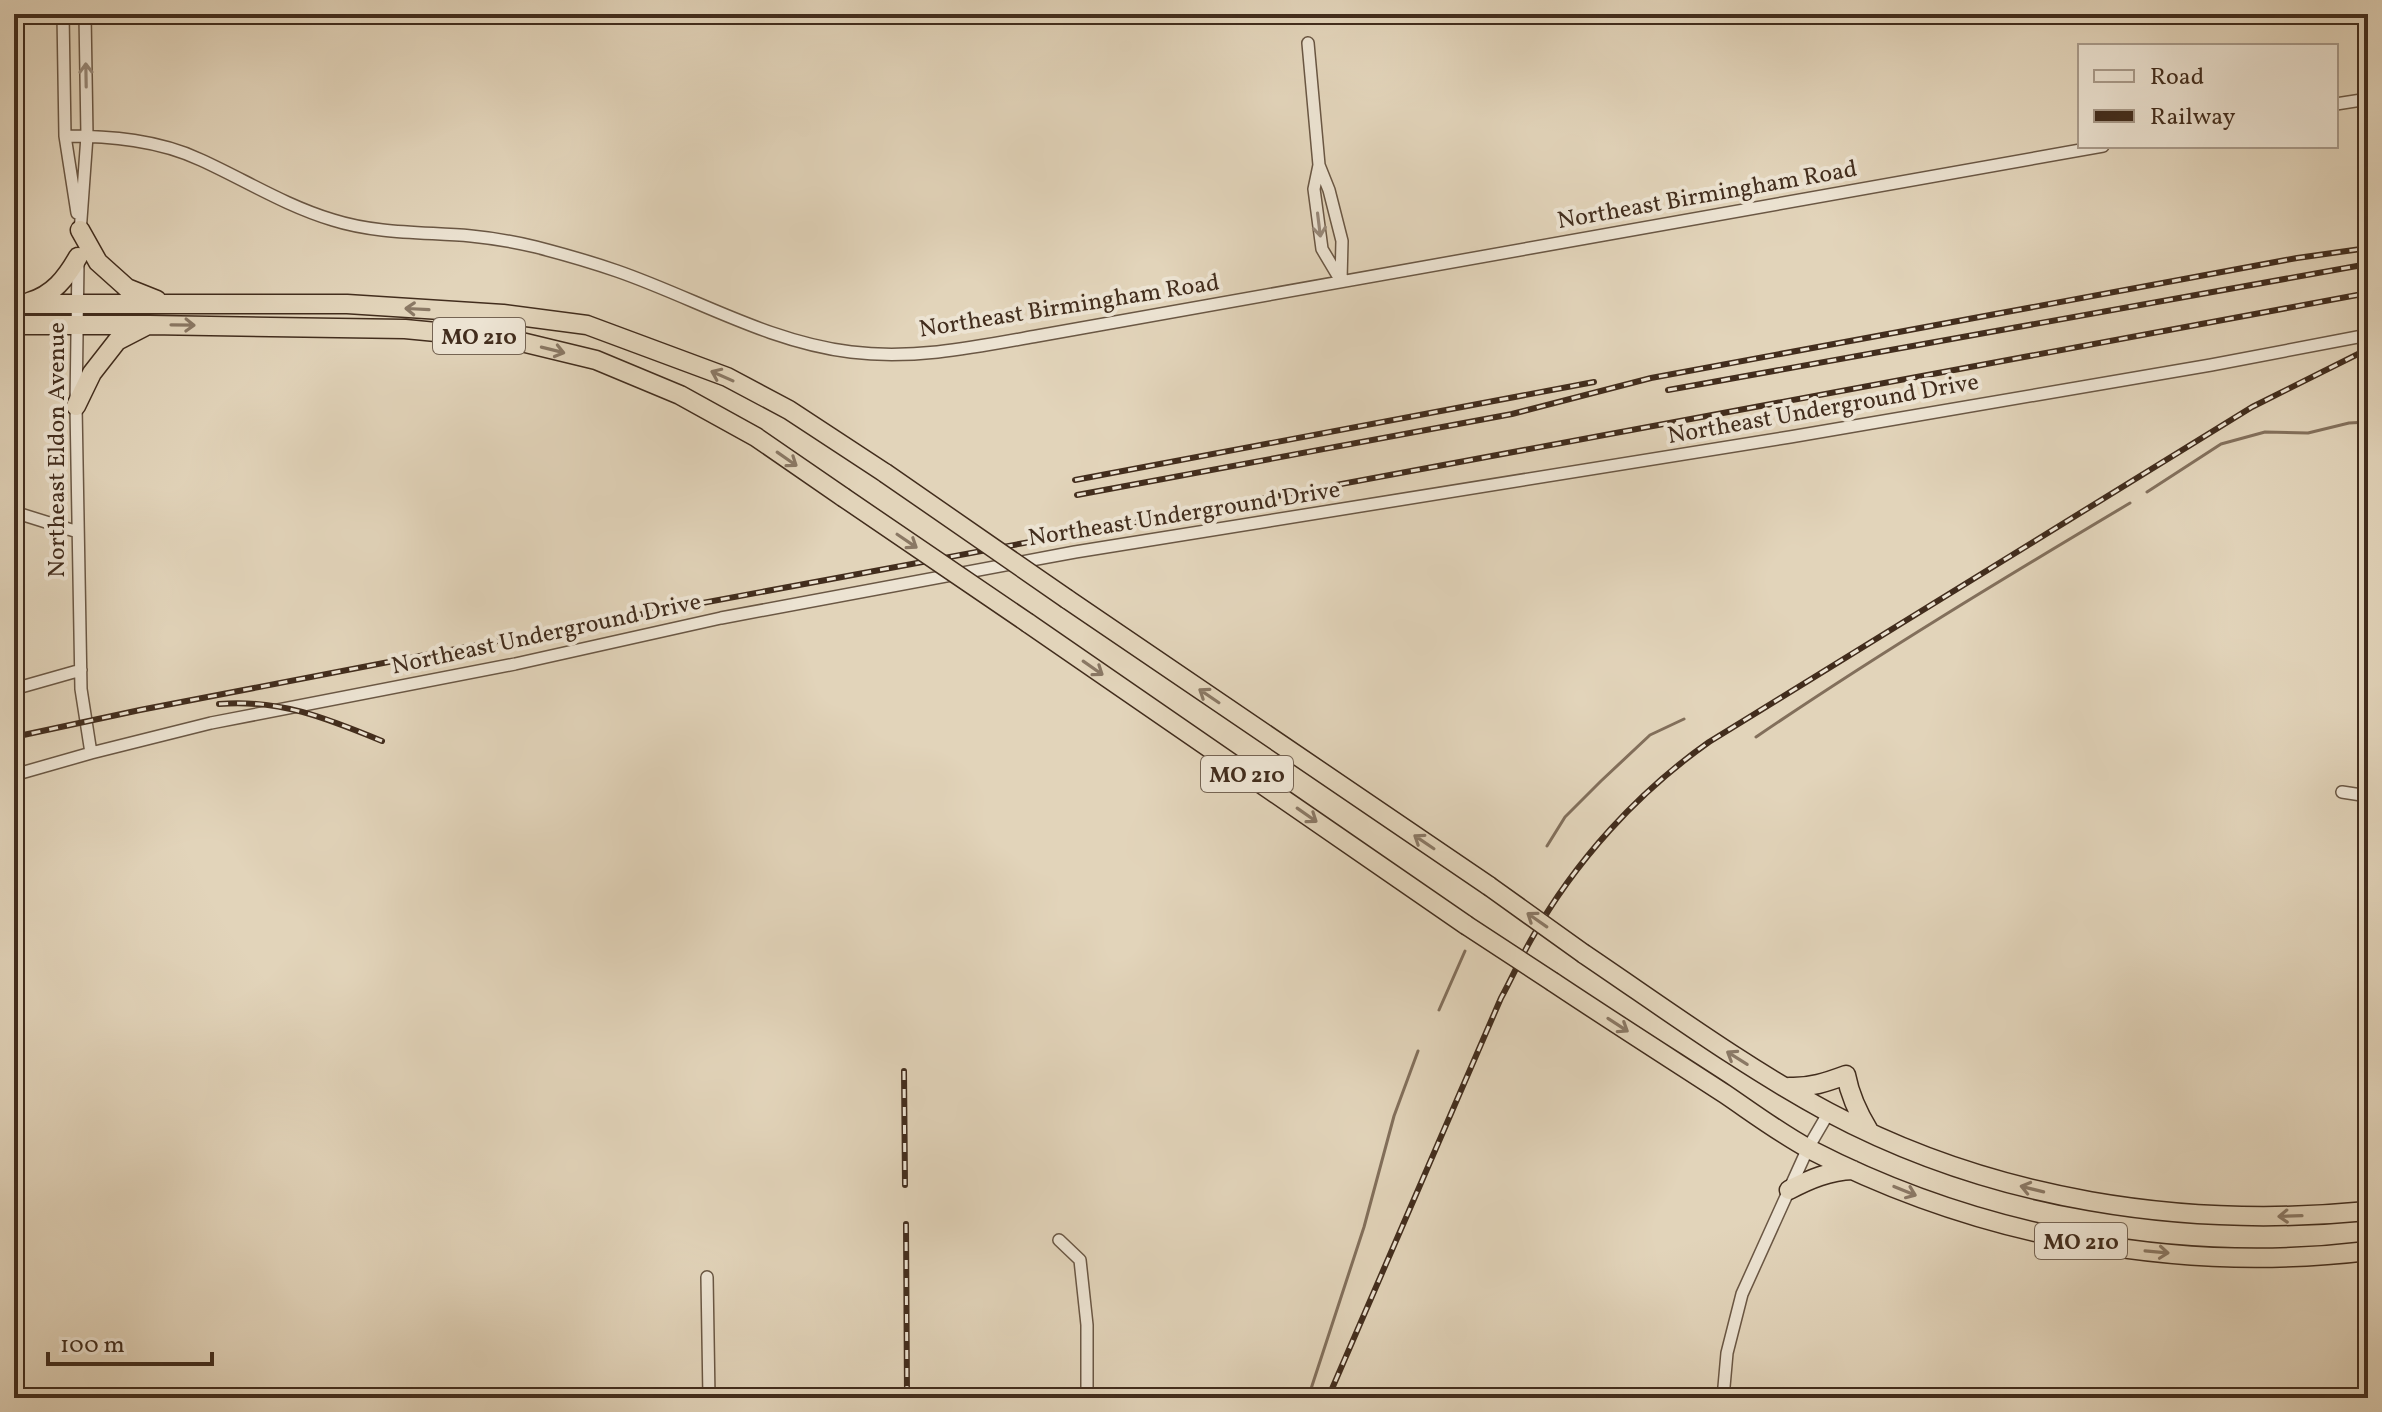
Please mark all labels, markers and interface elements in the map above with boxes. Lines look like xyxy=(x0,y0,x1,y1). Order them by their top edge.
legend xyxy=(2078,44,2338,148)
text: Road xyxy=(2150,61,2204,95)
one-way arrow xyxy=(78,62,94,89)
text: Railway xyxy=(2150,101,2236,135)
street label: Northeast Birmingham Road xyxy=(1555,153,1860,239)
one-way arrow xyxy=(1312,212,1327,237)
street label: Northeast Birmingham Road xyxy=(917,266,1222,348)
one-way arrow xyxy=(404,301,431,316)
one-way arrow xyxy=(169,317,196,333)
road number: MO 210 xyxy=(433,318,525,354)
street label: Northeast Eldon Avenue xyxy=(41,322,75,578)
one-way arrow xyxy=(540,343,565,358)
street label: Northeast Underground Drive xyxy=(1665,366,1982,454)
one-way arrow xyxy=(711,368,735,383)
one-way arrow xyxy=(776,451,798,467)
street label: Northeast Underground Drive xyxy=(1026,474,1343,556)
one-way arrow xyxy=(896,533,918,549)
street label: Northeast Underground Drive xyxy=(389,586,704,684)
one-way arrow xyxy=(1081,660,1103,676)
one-way arrow xyxy=(1199,688,1221,704)
road number: MO 210 xyxy=(1201,756,1293,792)
one-way arrow xyxy=(1295,807,1317,823)
one-way arrow xyxy=(1414,834,1436,851)
one-way arrow xyxy=(1526,912,1548,928)
one-way arrow xyxy=(1606,1017,1629,1033)
one-way arrow xyxy=(1727,1050,1749,1067)
one-way arrow xyxy=(2020,1181,2046,1196)
one-way arrow xyxy=(1892,1185,1917,1199)
one-way arrow xyxy=(2277,1209,2304,1224)
road number: MO 210 xyxy=(2035,1223,2127,1259)
one-way arrow xyxy=(2143,1245,2170,1260)
scale bar xyxy=(48,1316,212,1366)
text: 100 m xyxy=(60,1329,125,1363)

